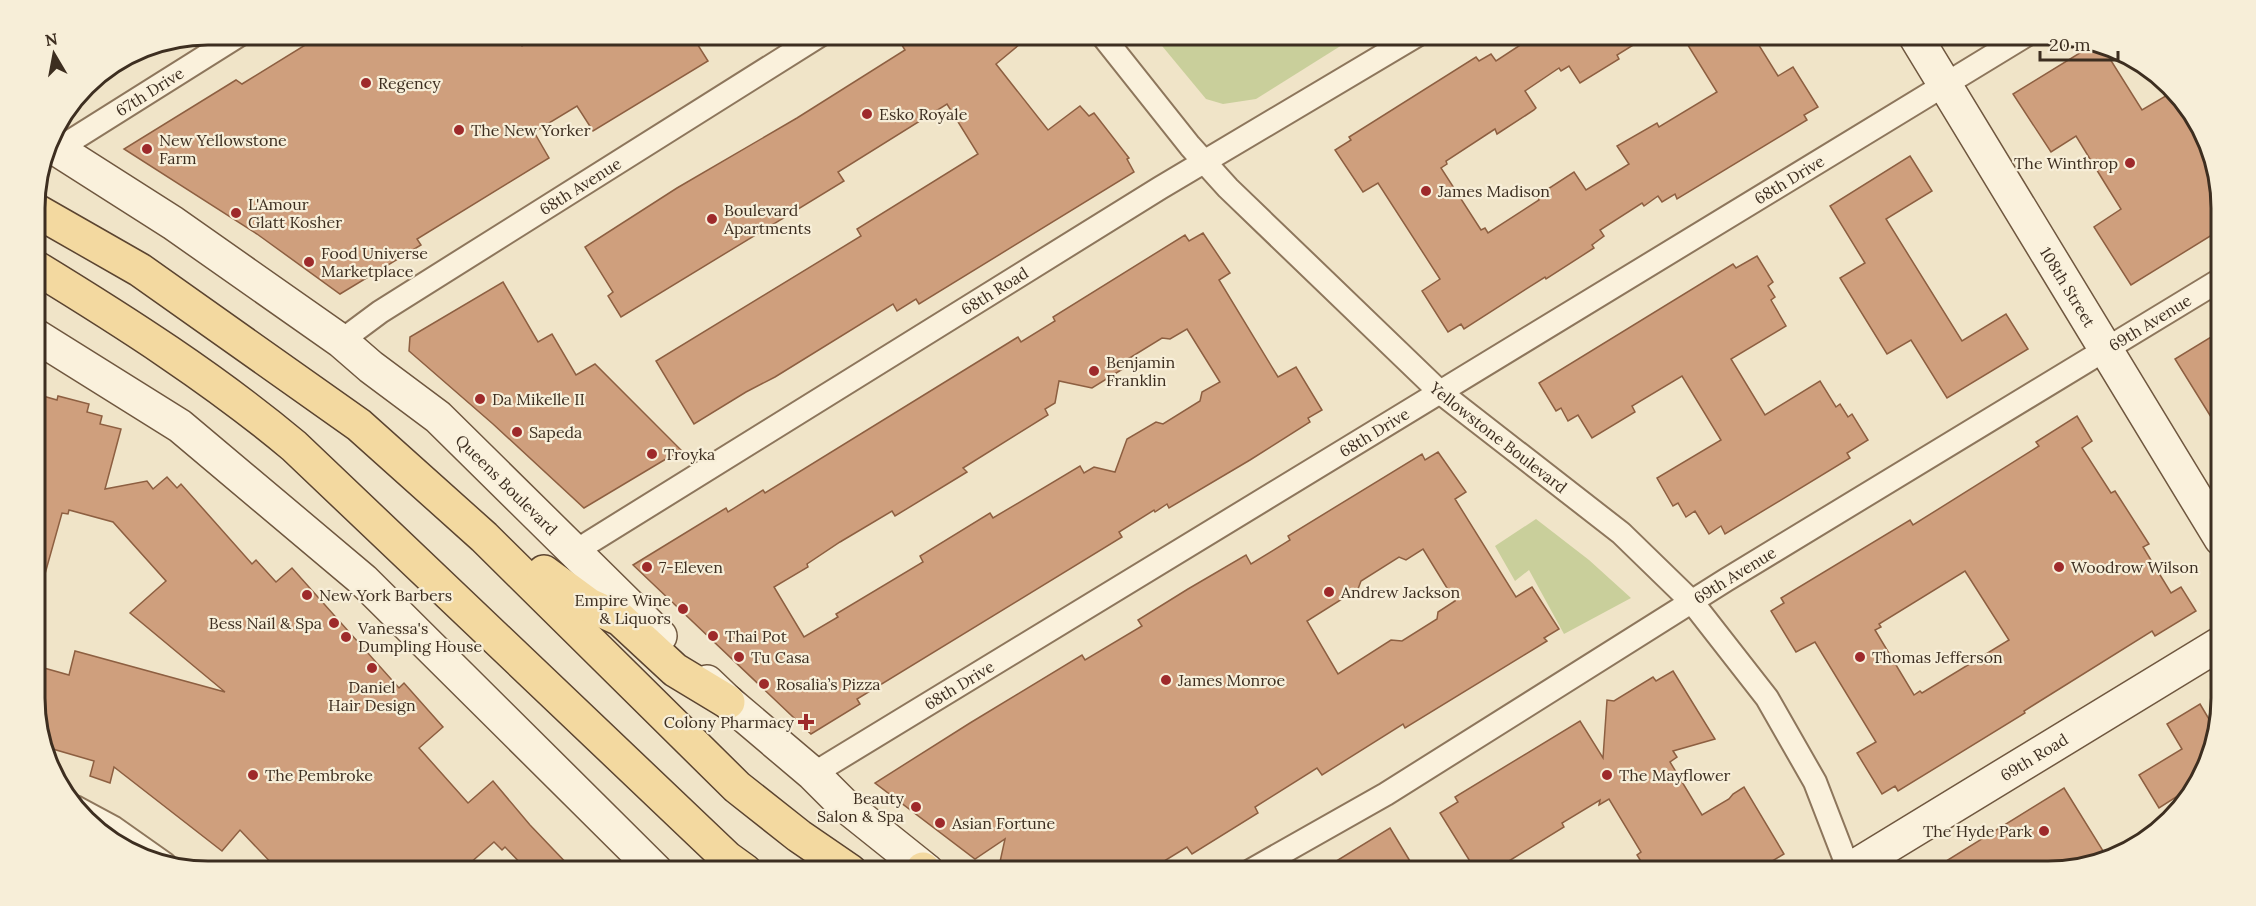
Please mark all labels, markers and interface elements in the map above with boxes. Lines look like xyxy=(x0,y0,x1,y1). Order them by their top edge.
north arrow xyxy=(24,24,84,84)
scale bar xyxy=(2040,24,2118,62)
text: N xyxy=(44,28,59,50)
text: 20 m xyxy=(2049,33,2091,56)
street label: 67th Drive xyxy=(112,63,187,120)
place label: Regency xyxy=(378,73,441,93)
marker: Regency xyxy=(359,76,373,90)
place label: Esko Royale xyxy=(879,104,968,124)
marker: Esko Royale xyxy=(860,107,874,121)
place label: The New Yorker xyxy=(471,120,591,140)
marker: The New Yorker xyxy=(452,123,466,137)
place label: New Yellowstone Farm xyxy=(159,130,287,168)
marker: New Yellowstone Farm xyxy=(140,142,154,156)
street label: 68th Drive xyxy=(1751,150,1828,208)
street label: 68th Avenue xyxy=(536,153,625,219)
place label: The Winthrop xyxy=(2014,153,2118,173)
marker: The Winthrop xyxy=(2123,156,2137,170)
place label: James Madison xyxy=(1437,181,1550,201)
marker: James Madison xyxy=(1419,184,1433,198)
place label: L'Amour Glatt Kosher xyxy=(248,194,342,232)
place label: Boulevard Apartments xyxy=(723,200,811,238)
marker: L'Amour Glatt Kosher xyxy=(229,206,243,220)
marker: Boulevard Apartments xyxy=(705,212,719,226)
place label: Food Universe Marketplace xyxy=(321,243,428,281)
street label: 108th Street xyxy=(2036,243,2100,331)
marker: Food Universe Marketplace xyxy=(302,255,316,269)
street label: 68th Road xyxy=(957,262,1032,319)
street label: 69th Avenue xyxy=(2105,290,2195,355)
place label: Benjamin Franklin xyxy=(1106,352,1175,390)
marker: Benjamin Franklin xyxy=(1087,364,1101,378)
street label: Yellowstone Boulevard xyxy=(1425,377,1571,498)
place label: Da Mikelle II xyxy=(492,389,585,409)
marker: Da Mikelle II xyxy=(473,392,487,406)
street label: 68th Drive xyxy=(1335,403,1413,461)
place label: Sapeda xyxy=(529,422,582,442)
marker: Sapeda xyxy=(510,425,524,439)
street label: Queens Boulevard xyxy=(451,430,562,540)
place label: Troyka xyxy=(664,444,715,464)
marker: Troyka xyxy=(645,447,659,461)
street label: 69th Avenue xyxy=(1690,542,1780,608)
place label: 7-Eleven xyxy=(659,557,723,577)
place label: Woodrow Wilson xyxy=(2071,557,2199,577)
marker: 7-Eleven xyxy=(640,560,654,574)
marker: Woodrow Wilson xyxy=(2052,560,2066,574)
place label: Andrew Jackson xyxy=(1340,582,1461,602)
place label: New York Barbers xyxy=(319,585,452,605)
marker: Andrew Jackson xyxy=(1322,585,1336,599)
marker: New York Barbers xyxy=(300,588,314,602)
place label: Empire Wine & Liquors xyxy=(574,590,671,628)
marker: Empire Wine & Liquors xyxy=(676,602,690,616)
place label: Bess Nail & Spa xyxy=(209,613,322,633)
marker: Bess Nail & Spa xyxy=(327,616,341,630)
place label: Vanessa's Dumpling House xyxy=(357,618,482,656)
place label: Thai Pot xyxy=(725,626,788,646)
marker: Thai Pot xyxy=(706,629,720,643)
marker: Vanessa's Dumpling House xyxy=(339,630,353,644)
place label: Tu Casa xyxy=(751,647,810,667)
place label: Thomas Jefferson xyxy=(1872,647,2003,667)
marker: Tu Casa xyxy=(732,650,746,664)
marker: Thomas Jefferson xyxy=(1853,650,1867,664)
street label: 68th Drive xyxy=(920,656,998,714)
marker: Daniel Hair Design xyxy=(365,661,379,675)
place label: James Monroe xyxy=(1177,670,1285,690)
marker: James Monroe xyxy=(1159,673,1173,687)
place label: Rosalia’s Pizza xyxy=(776,674,881,694)
place label: Daniel Hair Design xyxy=(328,677,416,715)
marker: Rosalia’s Pizza xyxy=(757,677,771,691)
place label: Colony Pharmacy xyxy=(664,712,795,732)
marker: Colony Pharmacy xyxy=(799,715,813,729)
street label: 69th Road xyxy=(1996,729,2072,785)
place label: The Pembroke xyxy=(265,765,373,785)
place label: The Mayflower xyxy=(1619,765,1731,785)
marker: The Pembroke xyxy=(246,768,260,782)
marker: The Mayflower xyxy=(1600,768,1614,782)
place label: Beauty Salon & Spa xyxy=(817,788,905,826)
marker: Beauty Salon & Spa xyxy=(909,800,923,814)
place label: Asian Fortune xyxy=(951,813,1055,833)
marker: Asian Fortune xyxy=(933,816,947,830)
place label: The Hyde Park xyxy=(1923,821,2032,841)
marker: The Hyde Park xyxy=(2037,824,2051,838)

